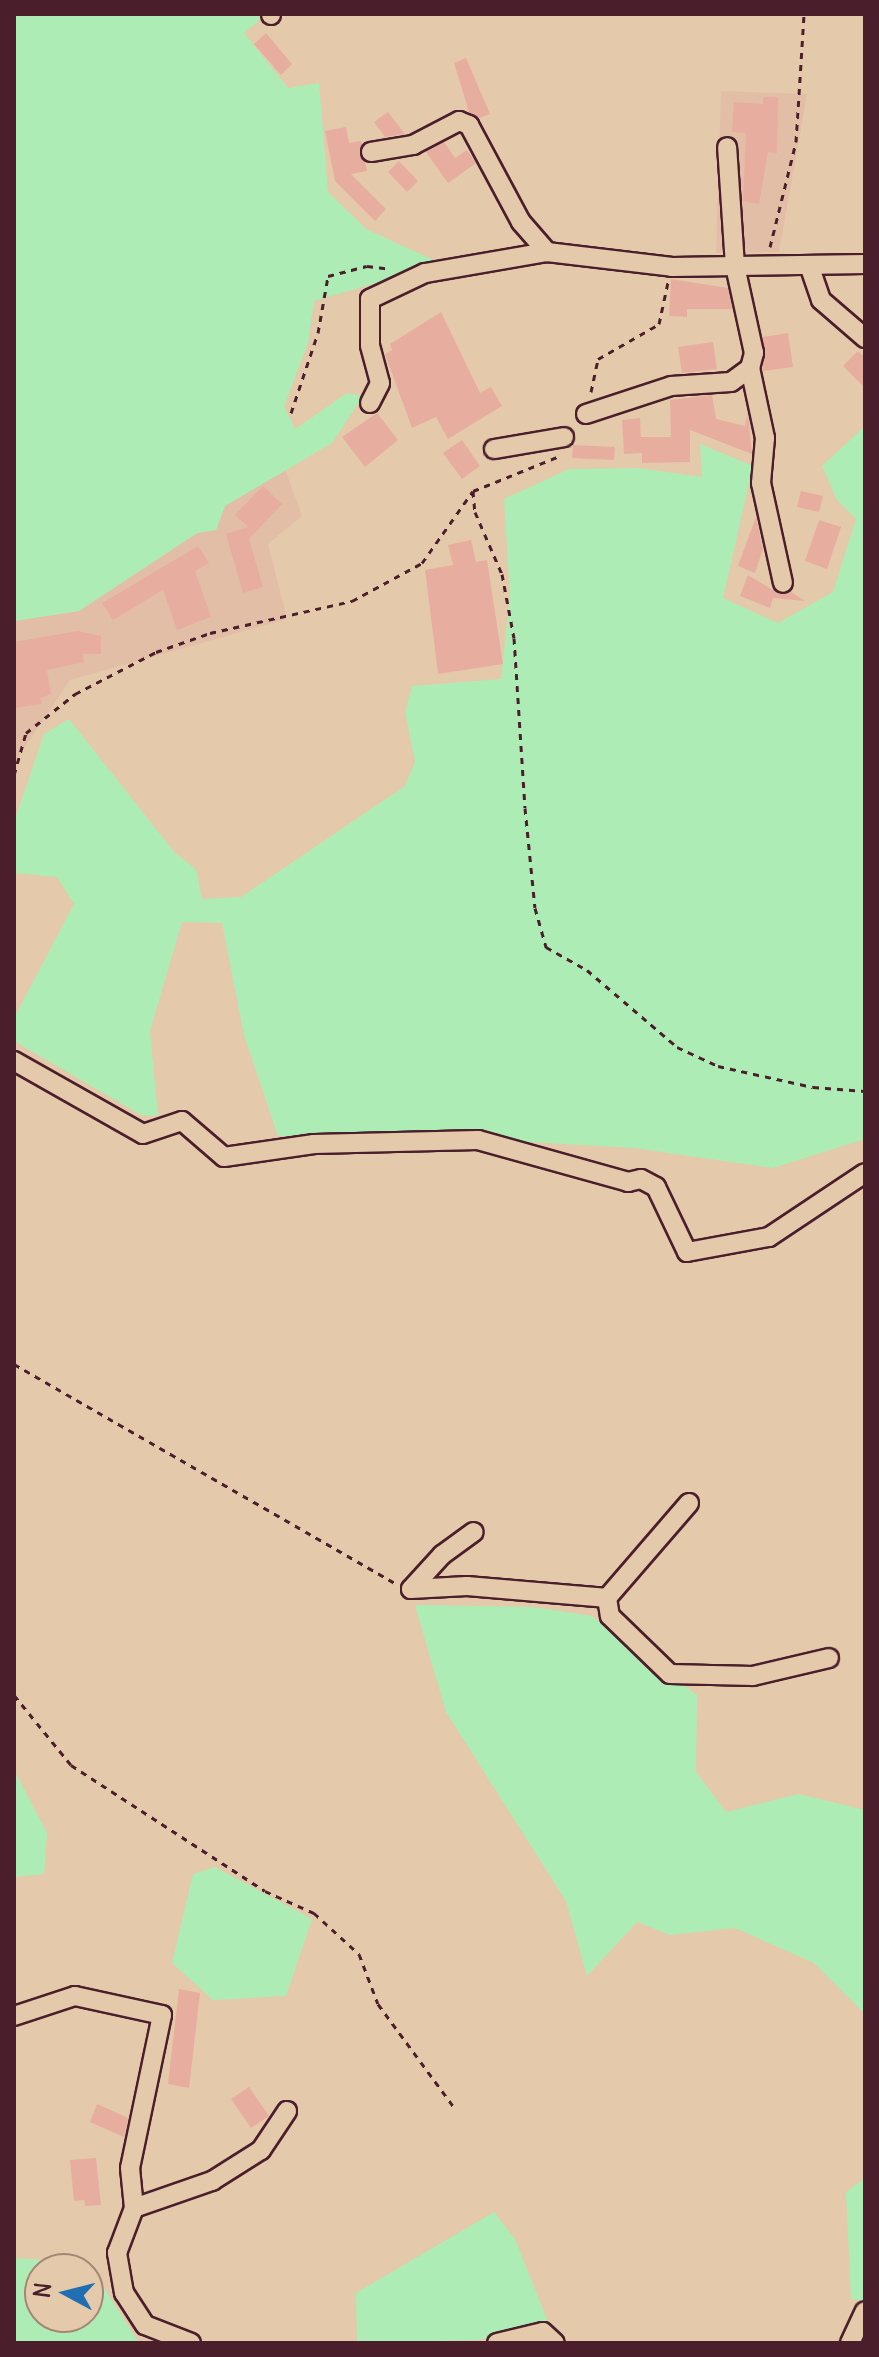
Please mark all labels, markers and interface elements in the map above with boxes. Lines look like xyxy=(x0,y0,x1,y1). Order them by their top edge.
north arrow xyxy=(24,2253,104,2333)
text: N xyxy=(27,2281,57,2300)

